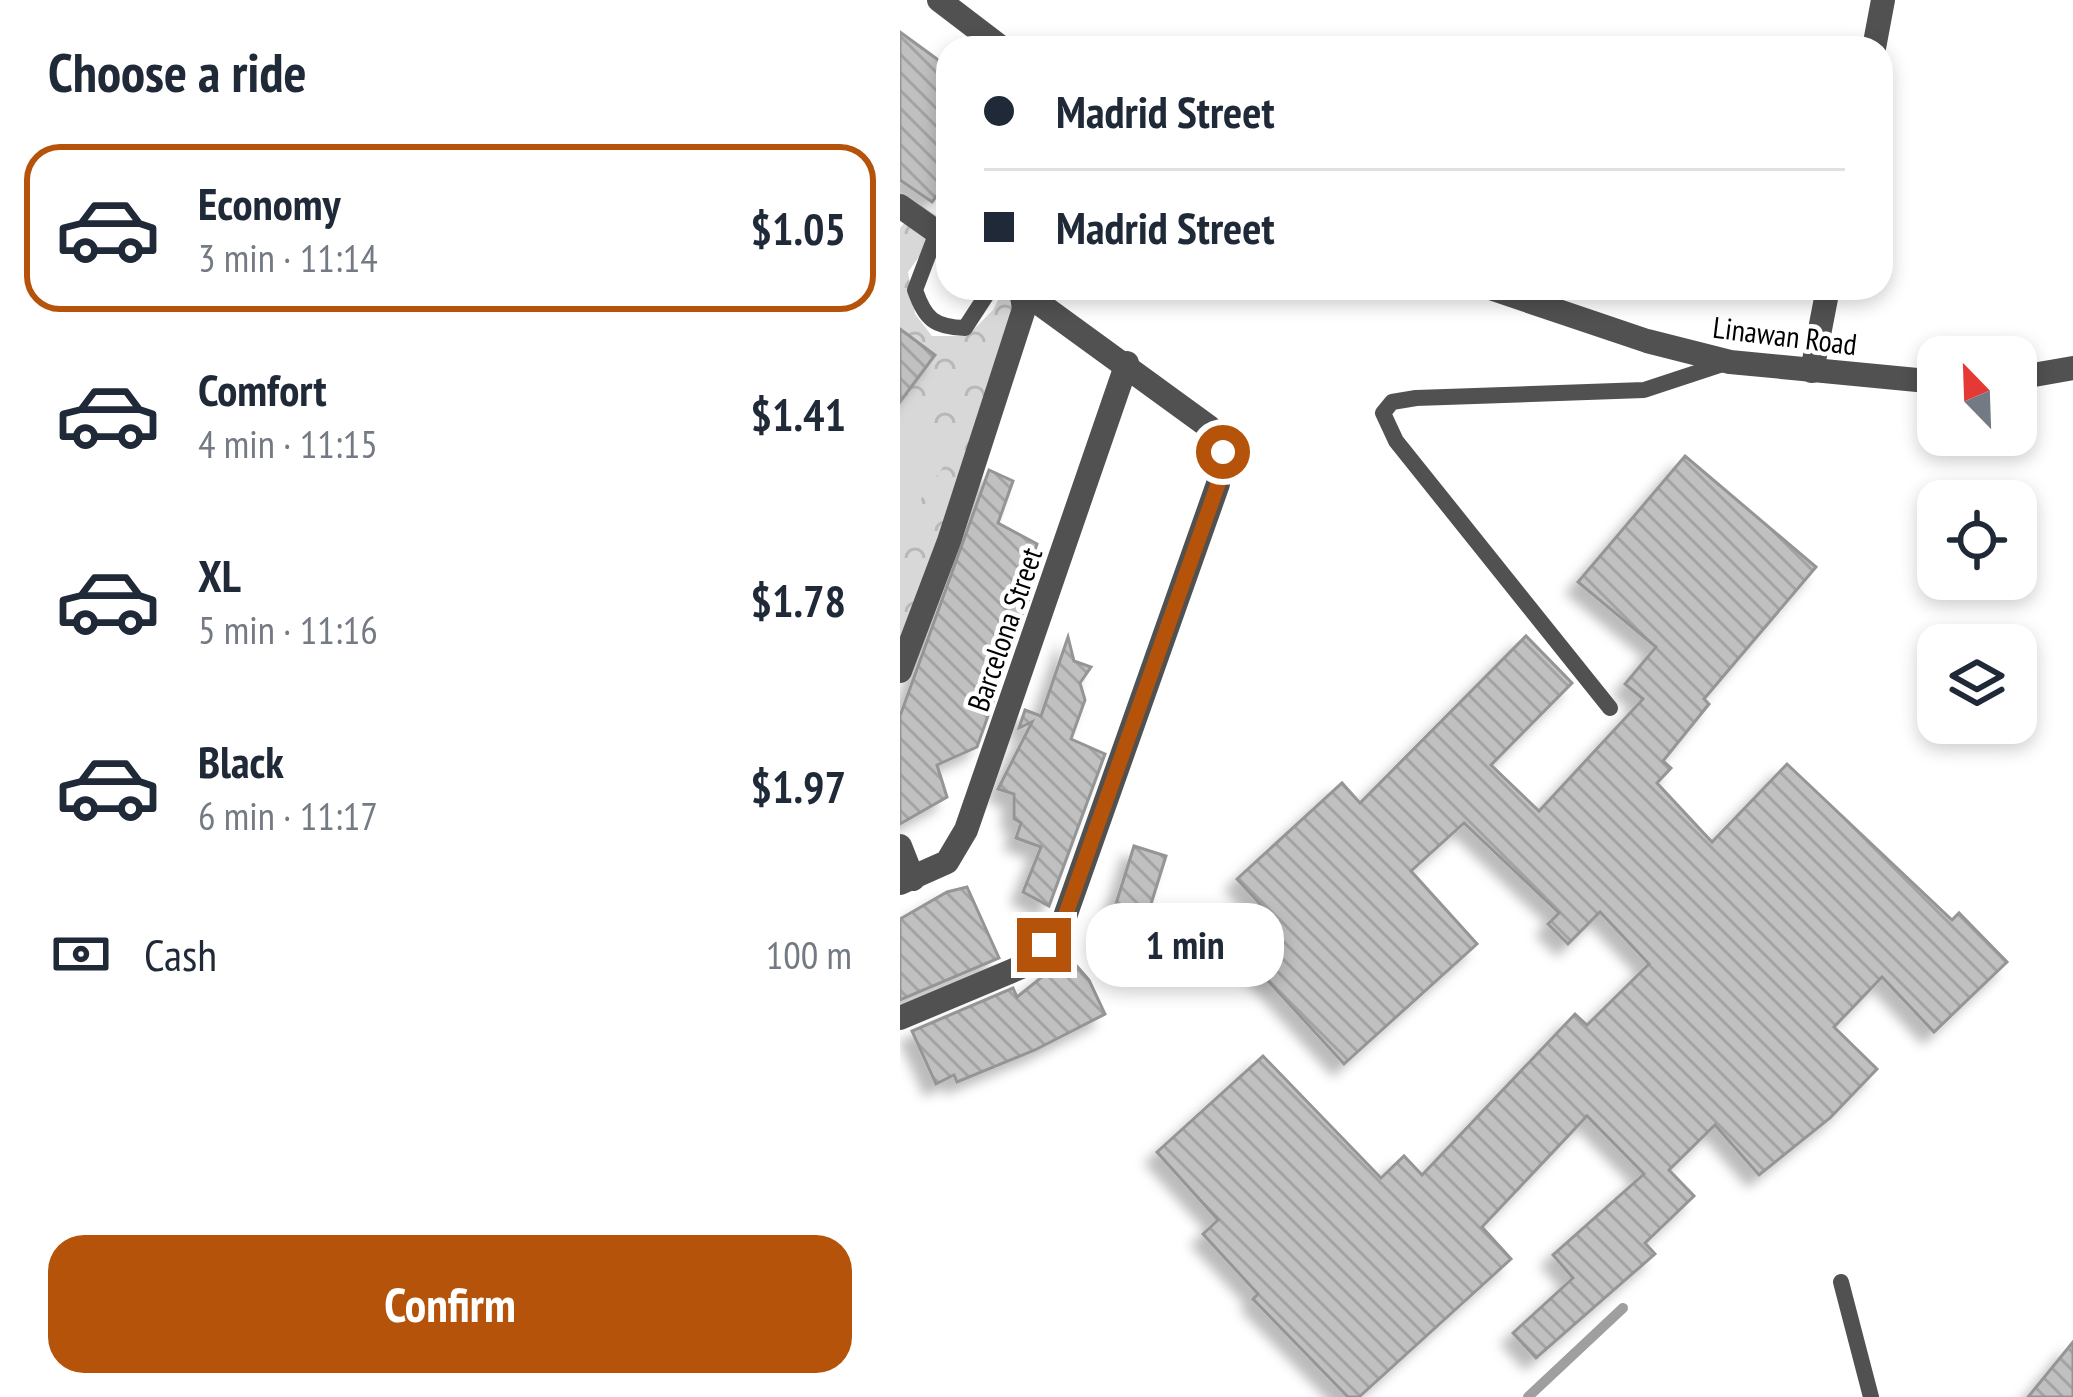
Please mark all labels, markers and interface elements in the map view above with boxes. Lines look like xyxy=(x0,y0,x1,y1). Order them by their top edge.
text: Choose a ride xyxy=(48,37,307,107)
text: Madrid Street xyxy=(1056,82,1275,140)
icon: car xyxy=(54,174,162,282)
text: Economy xyxy=(198,174,341,232)
text: Madrid Street xyxy=(1056,198,1275,256)
text: $1.05 xyxy=(750,199,846,257)
text: 3 min · 11:14 xyxy=(198,232,378,283)
street label: Linawan Road xyxy=(1711,307,1859,363)
north arrow xyxy=(1917,336,2037,456)
map controls xyxy=(1917,336,2037,744)
icon: car xyxy=(54,360,162,468)
text: Comfort xyxy=(198,360,327,418)
text: $1.41 xyxy=(750,385,846,443)
text: 4 min · 11:15 xyxy=(198,418,378,469)
route start xyxy=(1196,425,1250,479)
button: locate xyxy=(1917,480,2037,600)
street label: Barcelona Street xyxy=(958,541,1050,716)
icon: car xyxy=(54,546,162,654)
text: XL xyxy=(198,546,241,604)
text: $1.78 xyxy=(750,571,846,629)
text: 5 min · 11:16 xyxy=(198,604,378,655)
button: layers xyxy=(1917,624,2037,744)
icon: car xyxy=(54,732,162,840)
text: Black xyxy=(198,732,284,790)
text: $1.97 xyxy=(750,757,846,815)
text: 6 min · 11:17 xyxy=(198,790,378,841)
callout: 1 min xyxy=(1086,903,1284,987)
route end xyxy=(1017,918,1071,972)
text: 1 min xyxy=(1146,919,1224,970)
icon: cash xyxy=(48,921,114,987)
text: Cash xyxy=(144,925,217,983)
text: 100 m xyxy=(766,929,852,980)
button: Confirm xyxy=(48,1235,852,1373)

